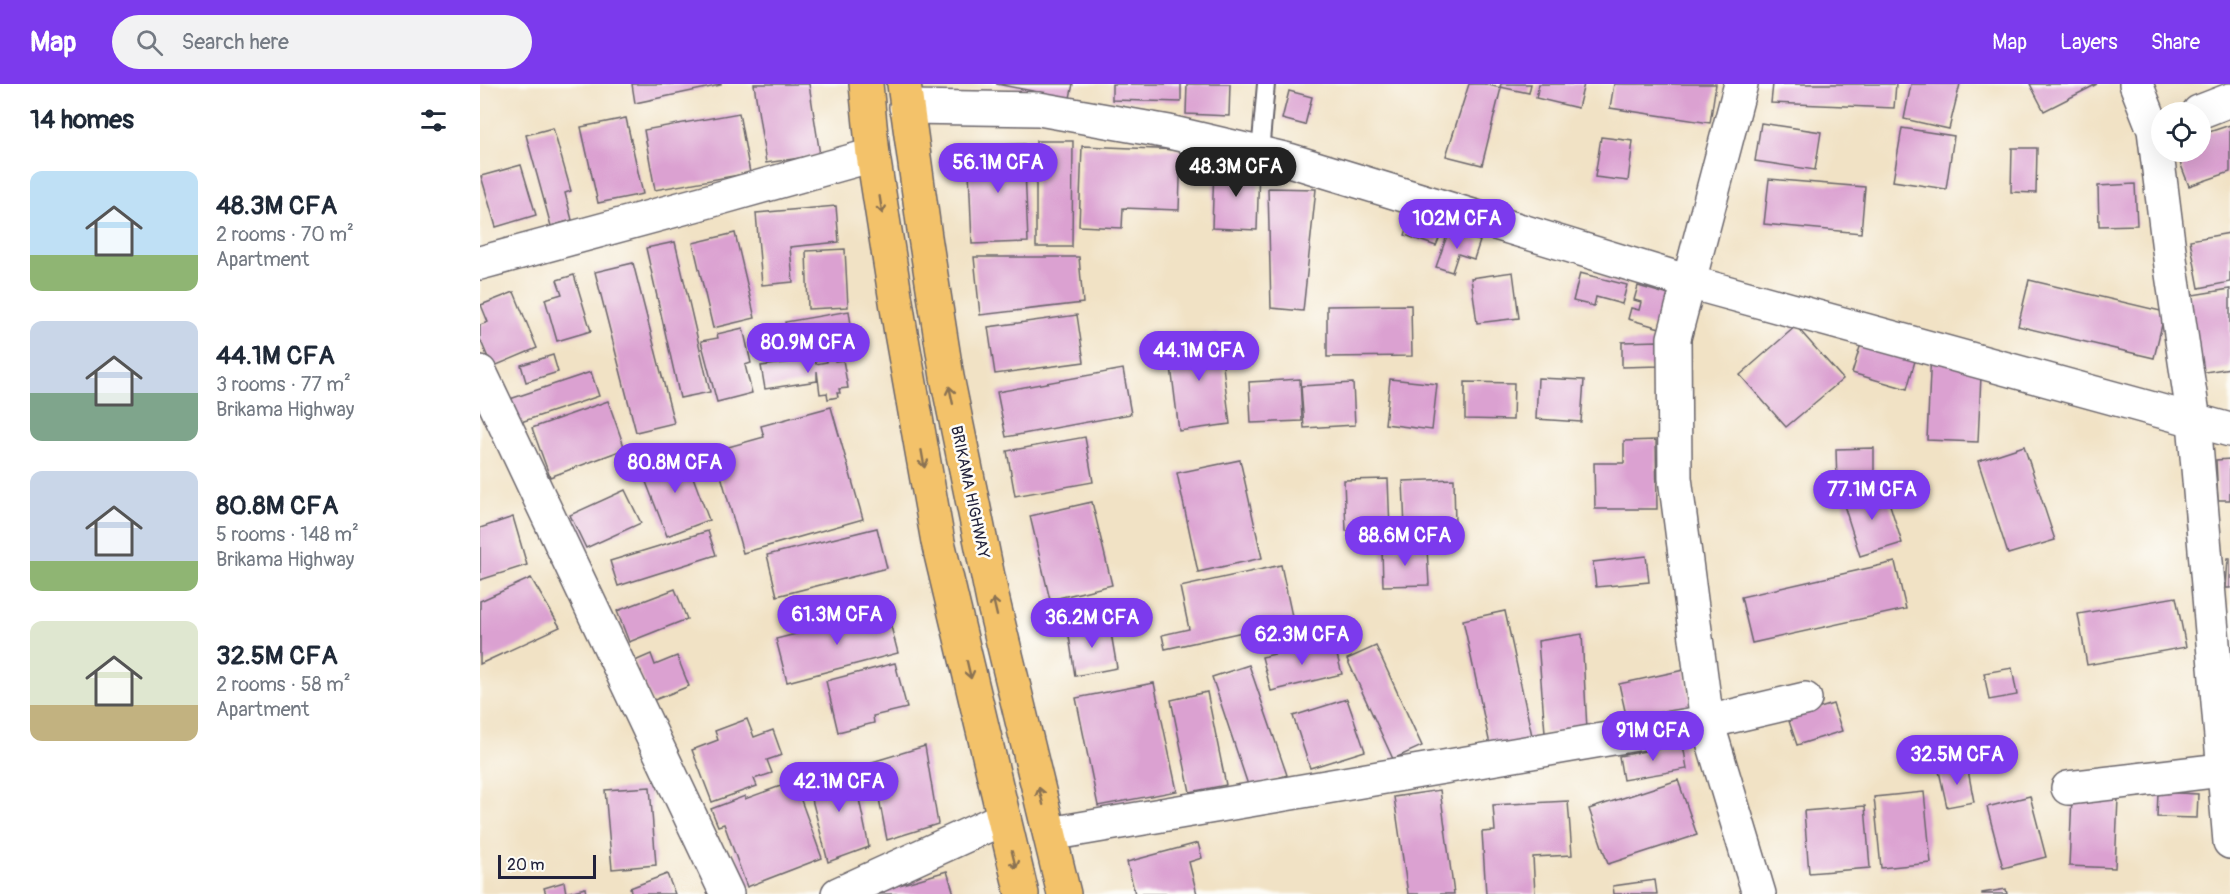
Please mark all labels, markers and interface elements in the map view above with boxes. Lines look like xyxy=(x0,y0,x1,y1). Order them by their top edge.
search box xyxy=(112,15,532,69)
text: Map xyxy=(30,25,76,60)
icon: search xyxy=(133,26,166,59)
text: Search here xyxy=(181,28,289,56)
text: Map xyxy=(1992,29,2027,56)
text: Layers xyxy=(2060,29,2118,56)
text: Share xyxy=(2151,29,2200,56)
map controls xyxy=(2151,102,2211,162)
button: locate xyxy=(2151,102,2211,162)
text: 14 homes xyxy=(30,104,134,136)
icon: filters xyxy=(417,104,450,137)
pin: 56.1M CFA xyxy=(929,143,1067,194)
pin: 48.3M CFA xyxy=(1167,147,1305,198)
text: 56.1M CFA xyxy=(953,150,1043,175)
text: 48.3M CFA xyxy=(1189,154,1283,179)
text: 48.3M CFA xyxy=(216,190,337,222)
one-way arrow xyxy=(875,194,886,214)
icon: home xyxy=(78,195,150,267)
pin: 102M CFA xyxy=(1395,199,1519,250)
text: 102M CFA xyxy=(1413,206,1501,231)
text: 2 rooms · 70 m² xyxy=(216,222,354,247)
text: Apartment xyxy=(216,247,309,272)
pin: 80.9M CFA xyxy=(739,323,877,374)
text: 80.9M CFA xyxy=(761,330,855,355)
pin: 44.1M CFA xyxy=(1130,331,1268,382)
text: 44.1M CFA xyxy=(1153,338,1245,363)
text: 44.1M CFA xyxy=(216,340,335,372)
icon: home xyxy=(78,345,150,417)
text: 3 rooms · 77 m² xyxy=(216,372,351,397)
one-way arrow xyxy=(945,386,956,406)
text: Brikama Highway xyxy=(216,397,354,422)
street label: BRIKAMA HIGHWAY xyxy=(946,424,994,561)
pin: 80.8M CFA xyxy=(606,443,744,494)
one-way arrow xyxy=(918,449,929,468)
text: 80.8M CFA xyxy=(628,450,722,475)
pin: 77.1M CFA xyxy=(1803,470,1941,521)
text: 77.1M CFA xyxy=(1827,477,1917,502)
text: 80.8M CFA xyxy=(216,490,339,522)
icon: home xyxy=(78,495,150,567)
pin: 88.6M CFA xyxy=(1336,516,1474,567)
text: 5 rooms · 148 m² xyxy=(216,522,359,547)
text: 88.6M CFA xyxy=(1359,523,1451,548)
text: Brikama Highway xyxy=(216,547,354,572)
pin: 61.3M CFA xyxy=(768,595,906,646)
one-way arrow xyxy=(988,598,1000,617)
pin: 36.2M CFA xyxy=(1023,598,1161,649)
text: 61.3M CFA xyxy=(791,602,883,627)
text: 36.2M CFA xyxy=(1045,605,1139,630)
pin: 62.3M CFA xyxy=(1233,615,1371,666)
text: 62.3M CFA xyxy=(1255,622,1349,647)
text: 32.5M CFA xyxy=(216,640,338,672)
icon: home xyxy=(78,645,150,717)
one-way arrow xyxy=(963,660,975,679)
text: 2 rooms · 58 m² xyxy=(216,672,351,697)
text: Apartment xyxy=(216,697,309,722)
pin: 91M CFA xyxy=(1598,711,1708,762)
text: 91M CFA xyxy=(1616,718,1690,743)
pin: 32.5M CFA xyxy=(1888,735,2026,786)
text: 32.5M CFA xyxy=(1910,742,2004,767)
pin: 42.1M CFA xyxy=(770,762,908,813)
text: 42.1M CFA xyxy=(793,769,885,794)
one-way arrow xyxy=(1034,787,1046,806)
one-way arrow xyxy=(1008,850,1020,869)
scale bar xyxy=(498,852,596,880)
text: 20 m xyxy=(507,855,545,875)

